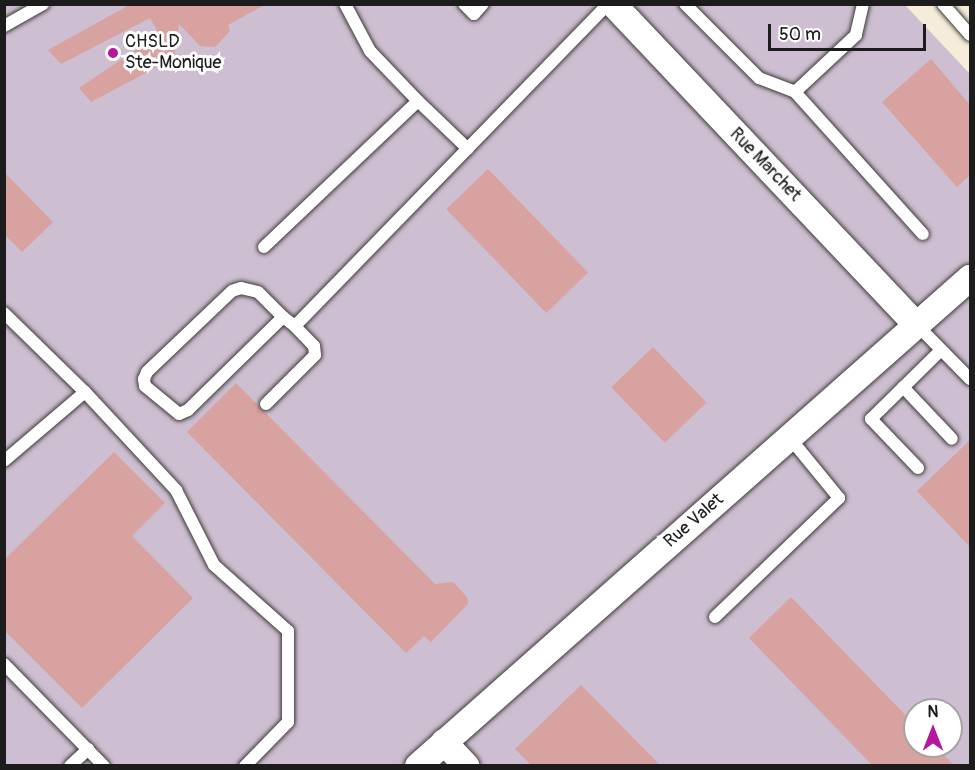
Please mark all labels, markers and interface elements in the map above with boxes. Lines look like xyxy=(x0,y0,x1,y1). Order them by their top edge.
scale bar xyxy=(771,12,928,50)
text: 50 m xyxy=(779,23,821,46)
place label: CHSLD Ste-Monique xyxy=(125,32,221,74)
marker: CHSLD Ste-Monique xyxy=(106,46,120,60)
street label: Rue Marchet xyxy=(725,124,805,206)
street label: Rue Valet xyxy=(660,489,728,553)
north arrow xyxy=(903,698,963,758)
text: N xyxy=(928,702,938,722)

